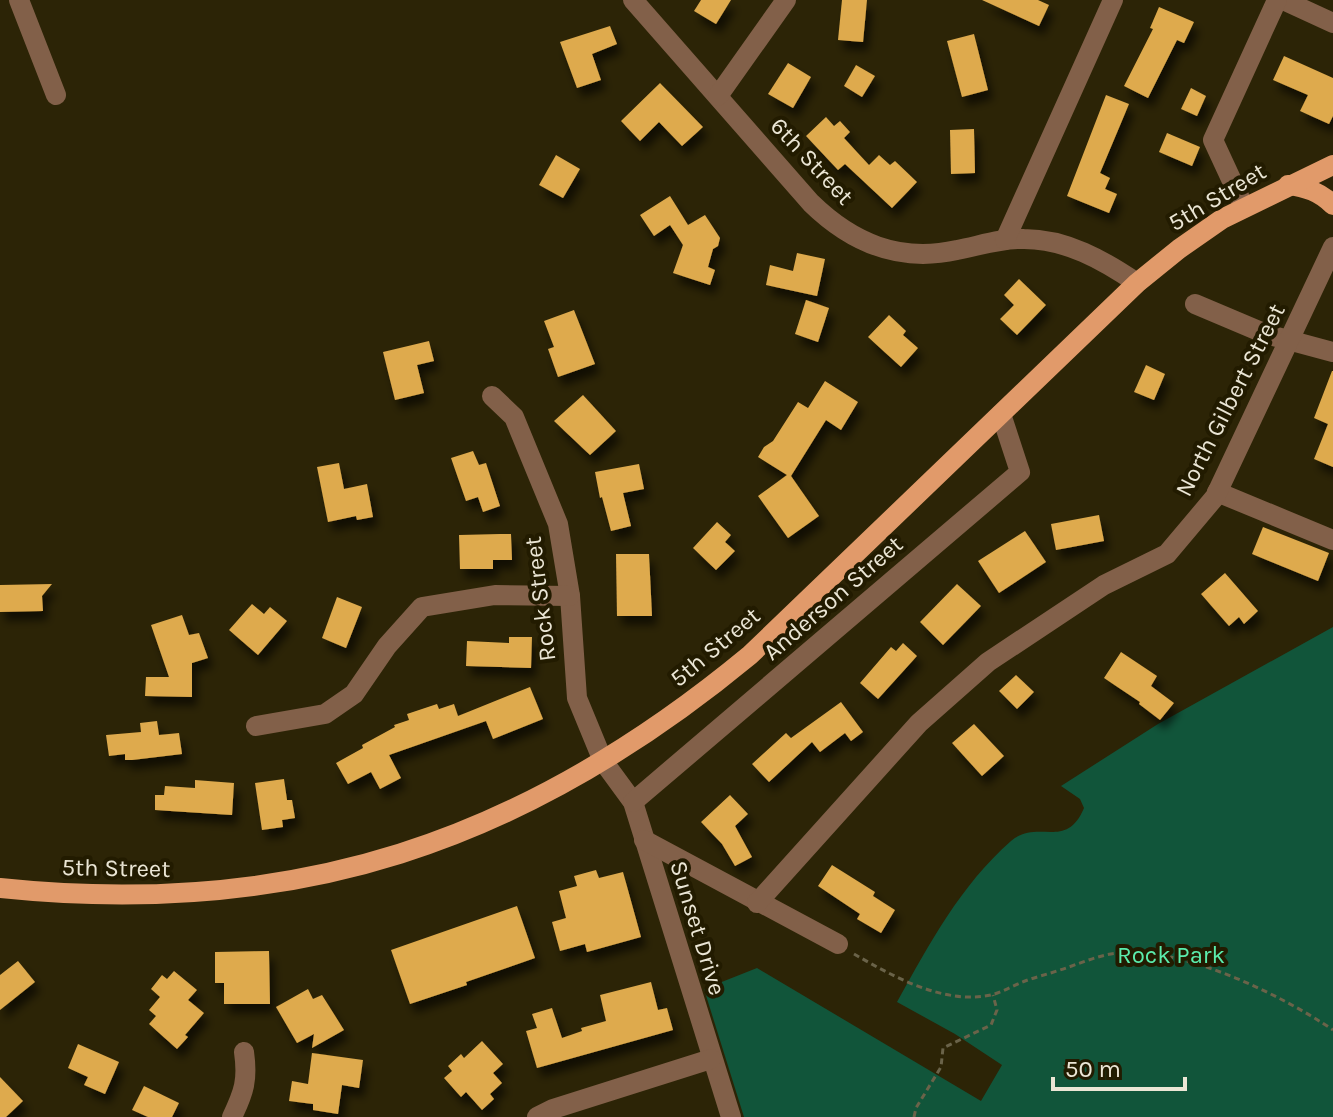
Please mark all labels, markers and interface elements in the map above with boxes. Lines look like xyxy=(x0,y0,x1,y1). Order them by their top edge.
street label: 6th Street xyxy=(765,112,859,210)
street label: 5th Street xyxy=(1163,157,1271,237)
street label: North Gilbert Street xyxy=(1169,299,1291,501)
street label: Anderson Street xyxy=(758,530,908,666)
street label: Rock Street xyxy=(518,535,562,663)
street label: 5th Street xyxy=(664,601,766,693)
street label: 5th Street xyxy=(61,853,171,883)
street label: Sunset Drive xyxy=(664,857,732,999)
park label: Rock Park xyxy=(1117,941,1225,969)
scale bar xyxy=(1053,1041,1185,1091)
text: 50 m xyxy=(1065,1055,1121,1083)

